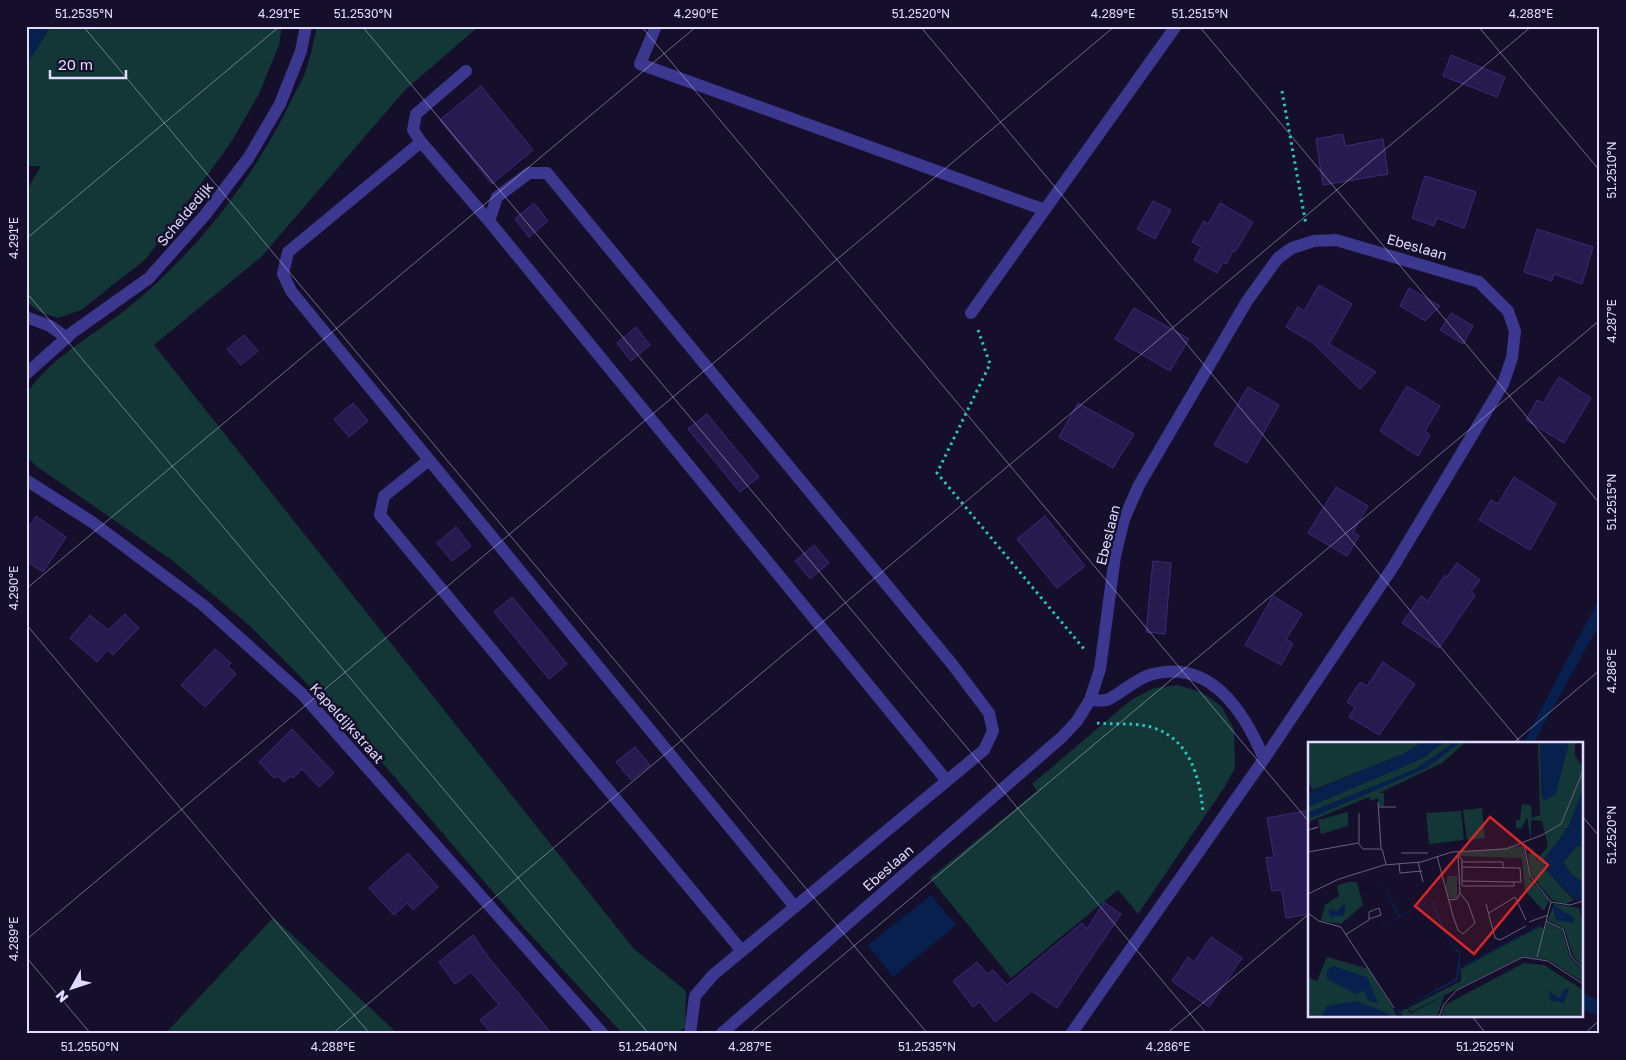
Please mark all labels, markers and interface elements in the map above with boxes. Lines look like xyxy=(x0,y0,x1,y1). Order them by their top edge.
text: 51.2535°N xyxy=(55,6,113,21)
text: 4.291°E xyxy=(258,6,300,21)
text: 51.2530°N xyxy=(334,6,392,21)
text: 4.290°E xyxy=(674,6,718,21)
text: 51.2520°N xyxy=(892,6,950,21)
text: 4.289°E xyxy=(1091,6,1135,21)
text: 51.2515°N xyxy=(1172,6,1228,21)
text: 4.288°E xyxy=(1509,6,1553,21)
scale bar xyxy=(50,48,126,80)
text: 20 m xyxy=(58,55,93,73)
text: 51.2510°N xyxy=(1604,141,1619,199)
street label: Scheldedijk xyxy=(153,178,216,249)
text: 4.291°E xyxy=(6,217,21,259)
street label: Ebeslaan xyxy=(1385,230,1449,263)
text: 4.287°E xyxy=(1604,299,1619,343)
text: 51.2515°N xyxy=(1604,474,1619,530)
street label: Ebeslaan xyxy=(1092,503,1123,567)
text: 4.290°E xyxy=(6,566,21,610)
text: 4.286°E xyxy=(1604,649,1619,693)
street label: Kapeldijkstraat xyxy=(307,679,388,766)
inset map xyxy=(1308,742,1584,1018)
text: 51.2520°N xyxy=(1604,806,1619,864)
street label: Ebeslaan xyxy=(859,841,916,894)
text: 4.289°E xyxy=(6,917,21,961)
north arrow xyxy=(48,962,98,1012)
text: N xyxy=(52,987,72,1006)
text: 51.2550°N xyxy=(61,1039,119,1054)
text: 4.288°E xyxy=(311,1039,355,1054)
text: 51.2540°N xyxy=(619,1039,677,1054)
text: 4.287°E xyxy=(728,1039,772,1054)
text: 51.2535°N xyxy=(898,1039,956,1054)
text: 4.286°E xyxy=(1146,1039,1190,1054)
text: 51.2525°N xyxy=(1456,1039,1514,1054)

